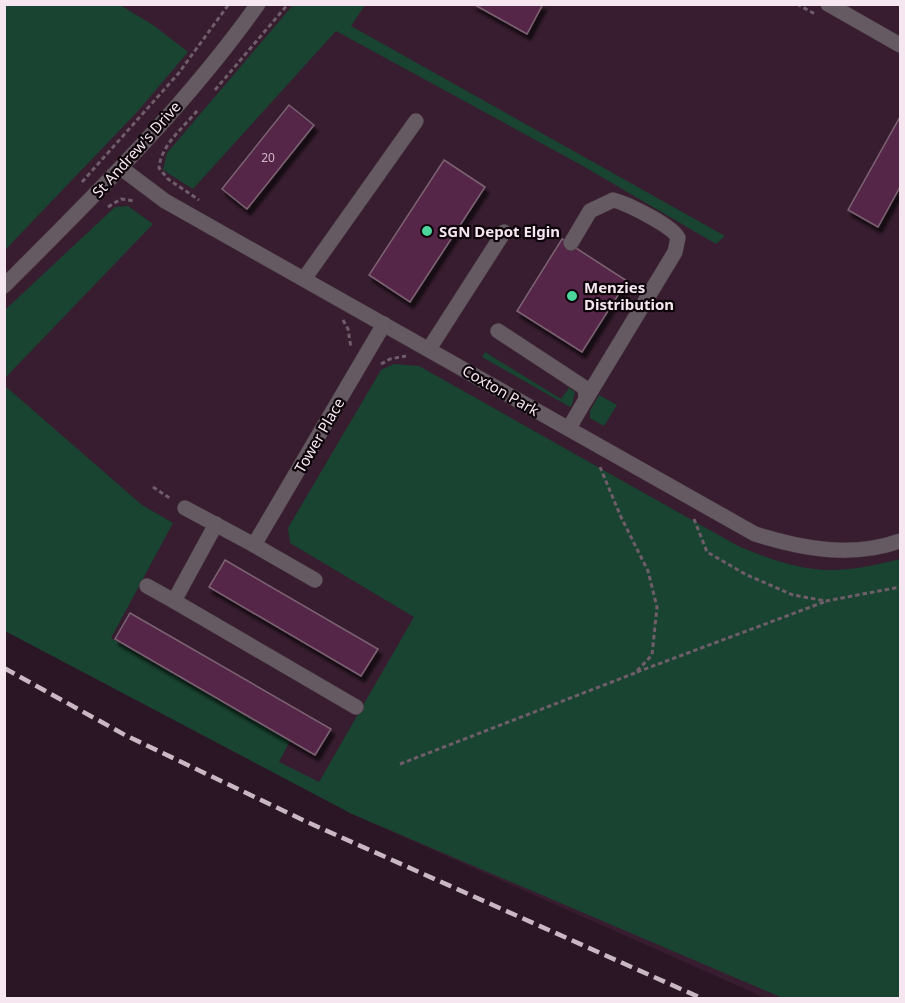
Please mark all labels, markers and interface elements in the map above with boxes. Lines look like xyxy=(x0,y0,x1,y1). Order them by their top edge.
street label: St Andrew's Drive xyxy=(87,97,185,201)
house number: 20 xyxy=(261,149,275,166)
place label: SGN Depot Elgin xyxy=(439,221,560,241)
marker: SGN Depot Elgin xyxy=(420,224,434,238)
place label: Menzies Distribution xyxy=(584,277,674,314)
marker: Menzies Distribution xyxy=(565,289,579,303)
street label: Coxton Park xyxy=(459,360,543,420)
street label: Tower Place xyxy=(289,394,349,476)

